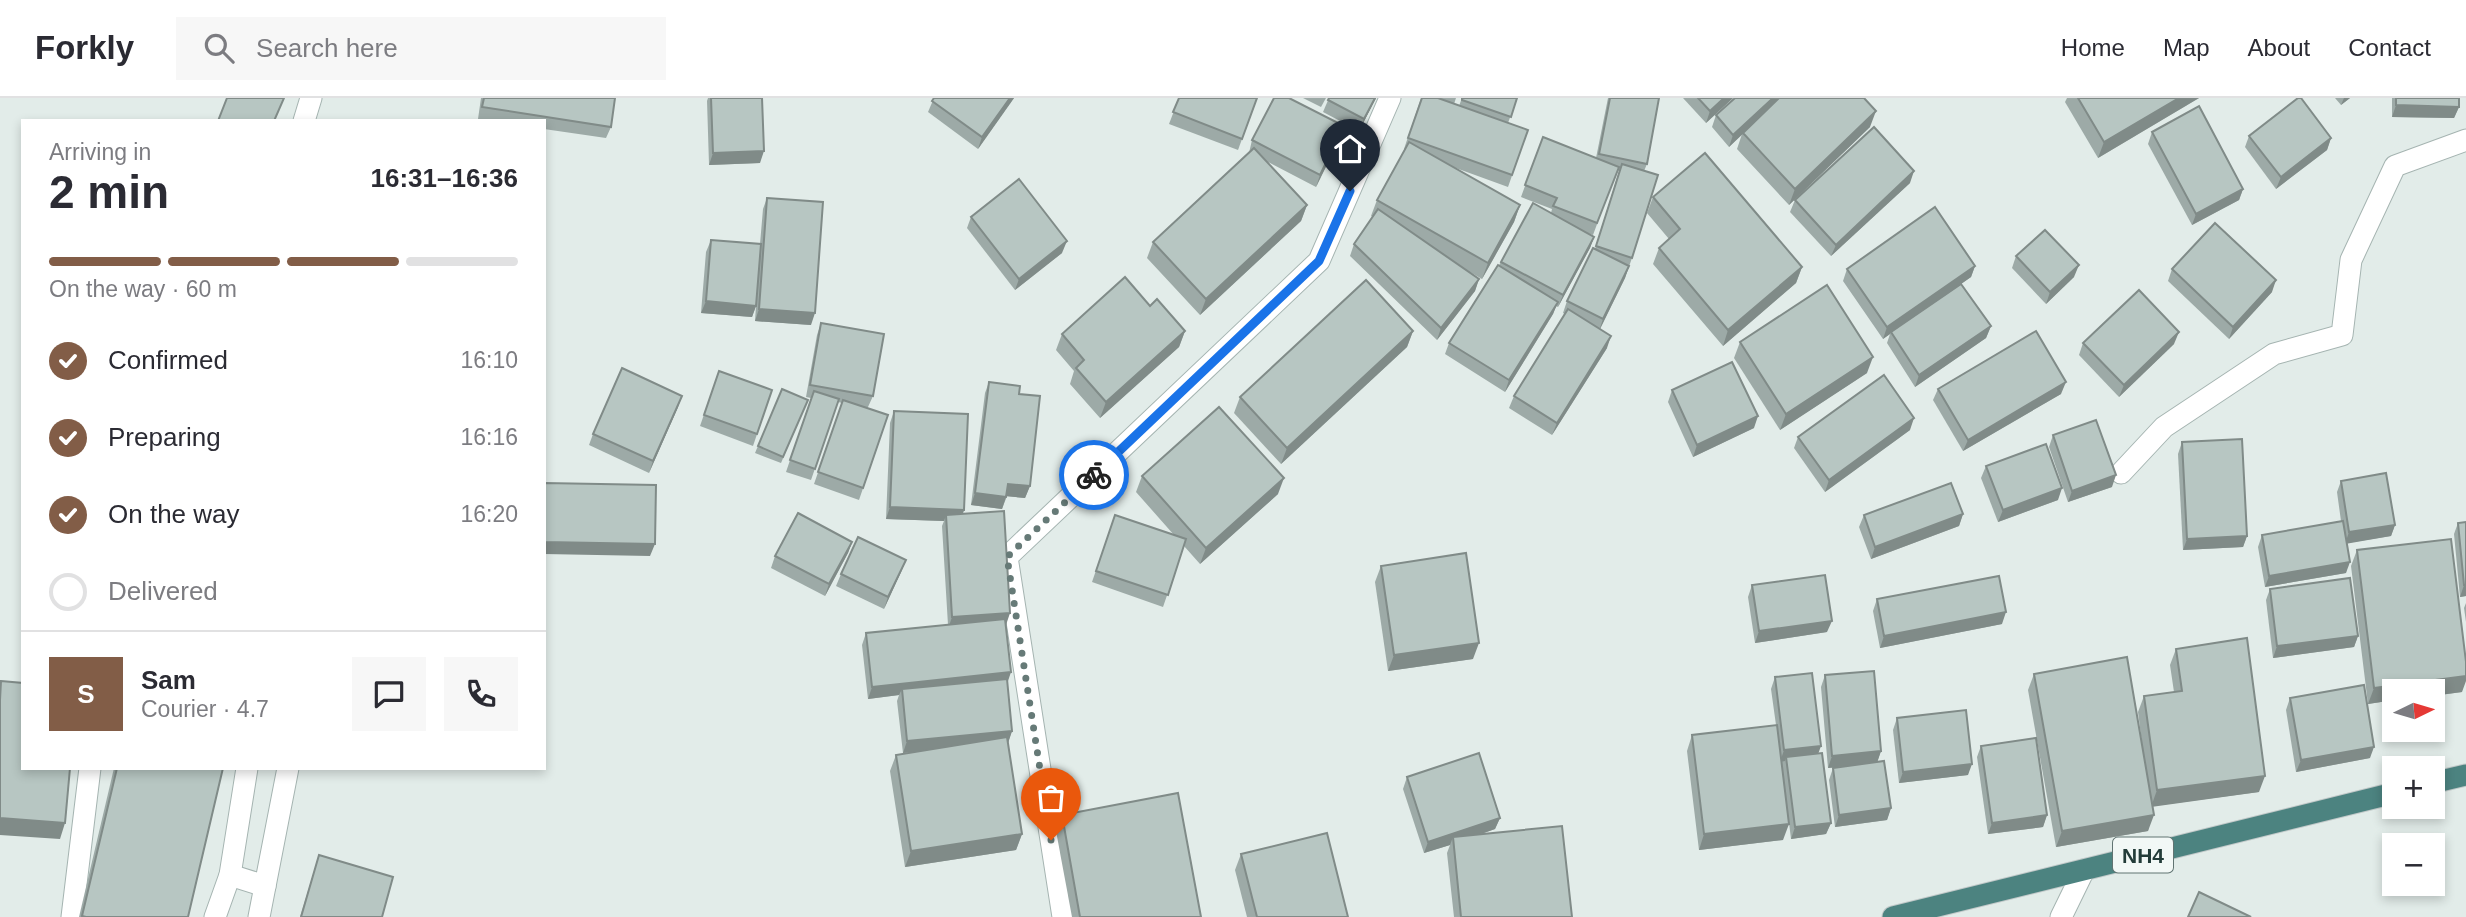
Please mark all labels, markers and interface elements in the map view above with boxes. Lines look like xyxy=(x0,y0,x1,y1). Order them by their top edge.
search box xyxy=(176,17,666,80)
text: Forkly xyxy=(35,29,134,66)
icon: search xyxy=(200,29,238,67)
text: Search here xyxy=(256,33,398,63)
text: Home xyxy=(2061,34,2125,61)
text: Map xyxy=(2163,34,2210,61)
text: About xyxy=(2248,34,2310,61)
text: Contact xyxy=(2348,34,2431,61)
pin xyxy=(1320,119,1380,191)
icon: home xyxy=(1331,130,1369,168)
text: Arriving in xyxy=(49,139,151,165)
text: 16:31–16:36 xyxy=(371,163,518,193)
text: 2 min xyxy=(49,166,169,218)
text: On the way · 60 m xyxy=(49,276,237,302)
icon: check xyxy=(49,342,87,380)
text: Confirmed xyxy=(108,345,228,375)
text: 16:10 xyxy=(460,347,518,373)
icon: check xyxy=(49,419,87,457)
text: Preparing xyxy=(108,422,221,452)
text: 16:16 xyxy=(460,424,518,450)
courier xyxy=(1059,440,1129,510)
icon: bike xyxy=(1075,456,1113,494)
icon: check xyxy=(49,496,87,534)
text: On the way xyxy=(108,499,240,529)
text: 16:20 xyxy=(460,501,518,527)
text: Delivered xyxy=(108,576,218,606)
button: chat xyxy=(352,657,426,731)
button: phone xyxy=(444,657,518,731)
text: Sam xyxy=(141,665,196,695)
text: S xyxy=(77,679,95,709)
north arrow xyxy=(2382,679,2445,742)
map controls xyxy=(2382,679,2445,896)
text: Courier · 4.7 xyxy=(141,696,269,722)
button: + xyxy=(2382,756,2445,819)
pin xyxy=(1021,768,1081,840)
icon: bag xyxy=(1032,779,1070,817)
button: − xyxy=(2382,833,2445,896)
road number: NH4 xyxy=(2113,838,2173,872)

